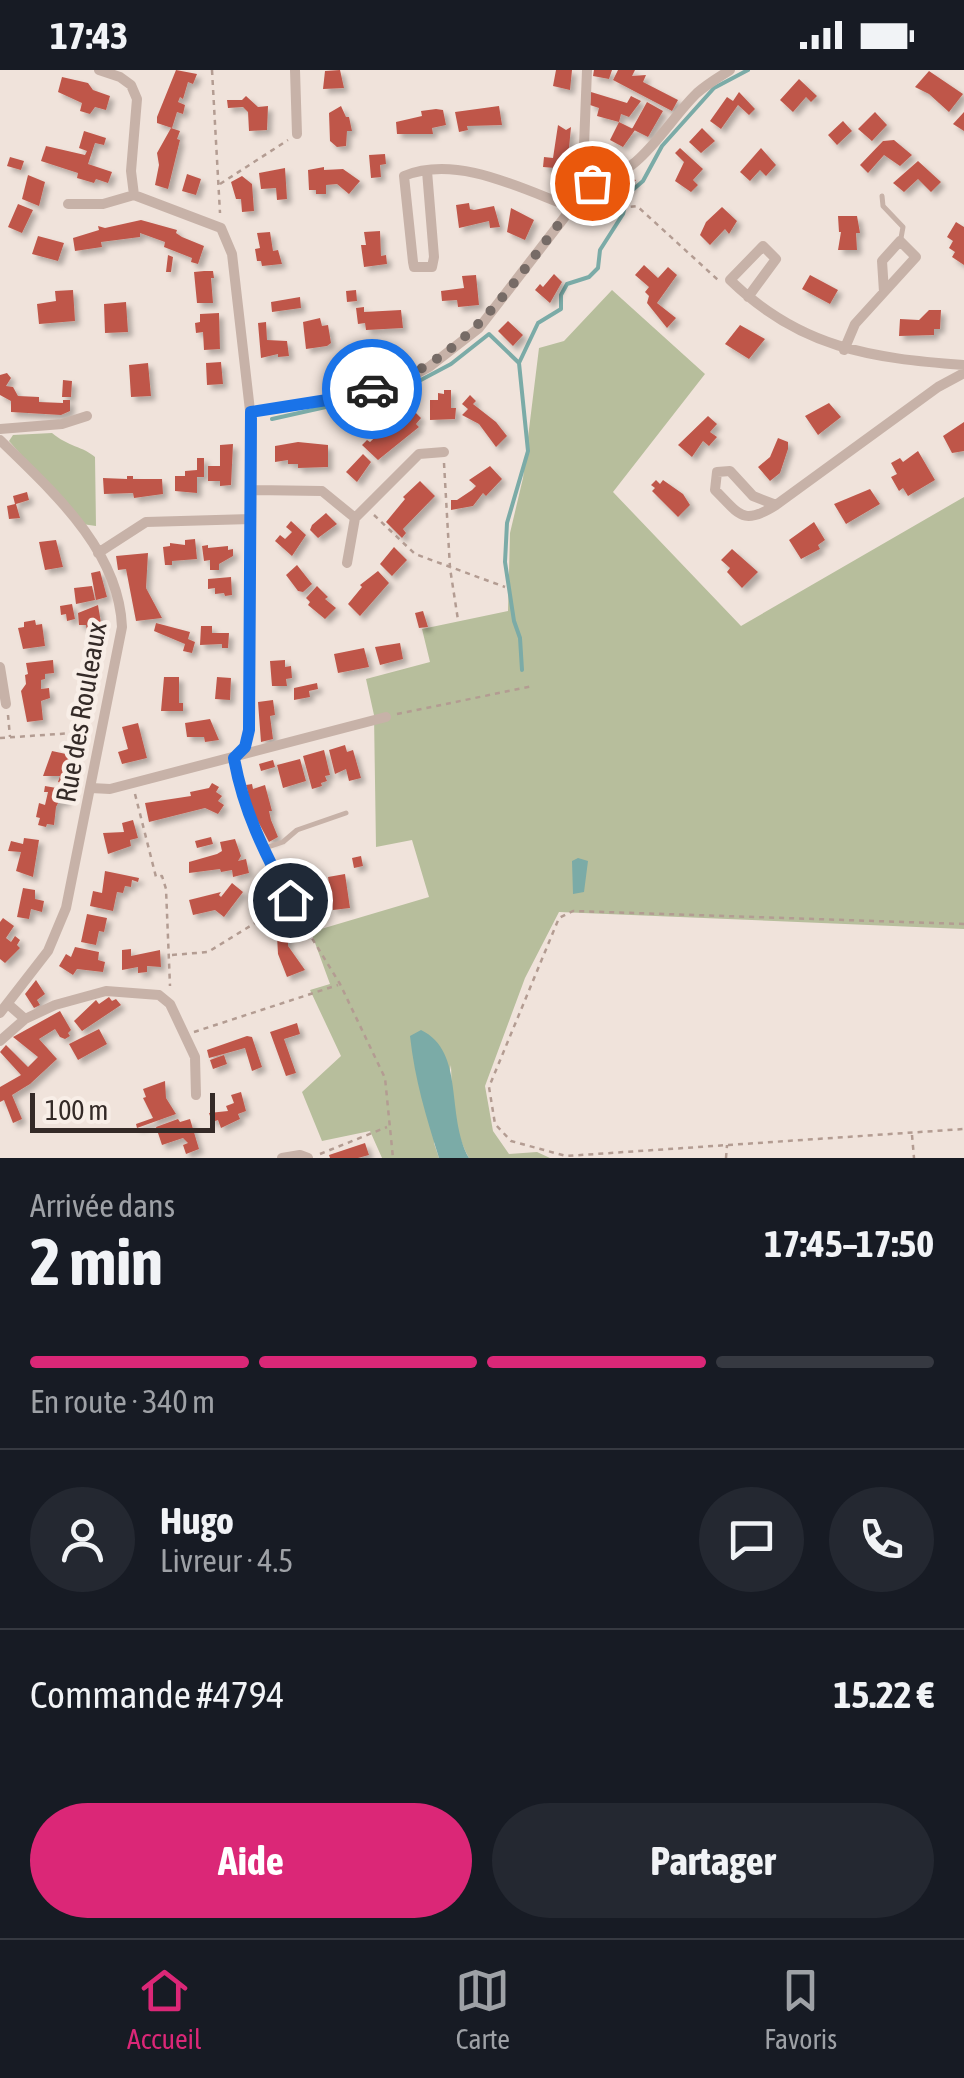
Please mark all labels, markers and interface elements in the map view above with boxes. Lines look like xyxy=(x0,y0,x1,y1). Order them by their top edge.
text: 17:43 xyxy=(50,14,128,57)
pin xyxy=(550,141,635,226)
icon: bag xyxy=(565,156,620,211)
courier xyxy=(322,339,422,439)
icon: car xyxy=(345,362,400,417)
street label: Rue des Rouleaux xyxy=(49,620,113,804)
pin xyxy=(248,858,333,943)
icon: home xyxy=(263,873,318,928)
scale bar xyxy=(30,1088,215,1132)
text: 100 m xyxy=(45,1094,108,1126)
text: Arrivée dans xyxy=(30,1187,175,1224)
text: 17:45–17:50 xyxy=(764,1222,934,1265)
text: 2 min xyxy=(30,1224,163,1299)
text: En route · 340 m xyxy=(30,1383,215,1420)
button: person xyxy=(30,1487,135,1592)
button: chat xyxy=(699,1487,804,1592)
button: phone xyxy=(829,1487,934,1592)
text: Hugo xyxy=(160,1499,234,1542)
text: Livreur · 4.5 xyxy=(160,1542,293,1579)
text: Commande #4794 xyxy=(30,1673,284,1716)
text: 15.22 € xyxy=(833,1673,934,1716)
button: Aide xyxy=(30,1803,472,1918)
button: Partager xyxy=(492,1803,934,1918)
tab: Accueil xyxy=(127,1963,201,2055)
tab: Carte xyxy=(455,1963,510,2055)
tab: Favoris xyxy=(764,1963,837,2055)

